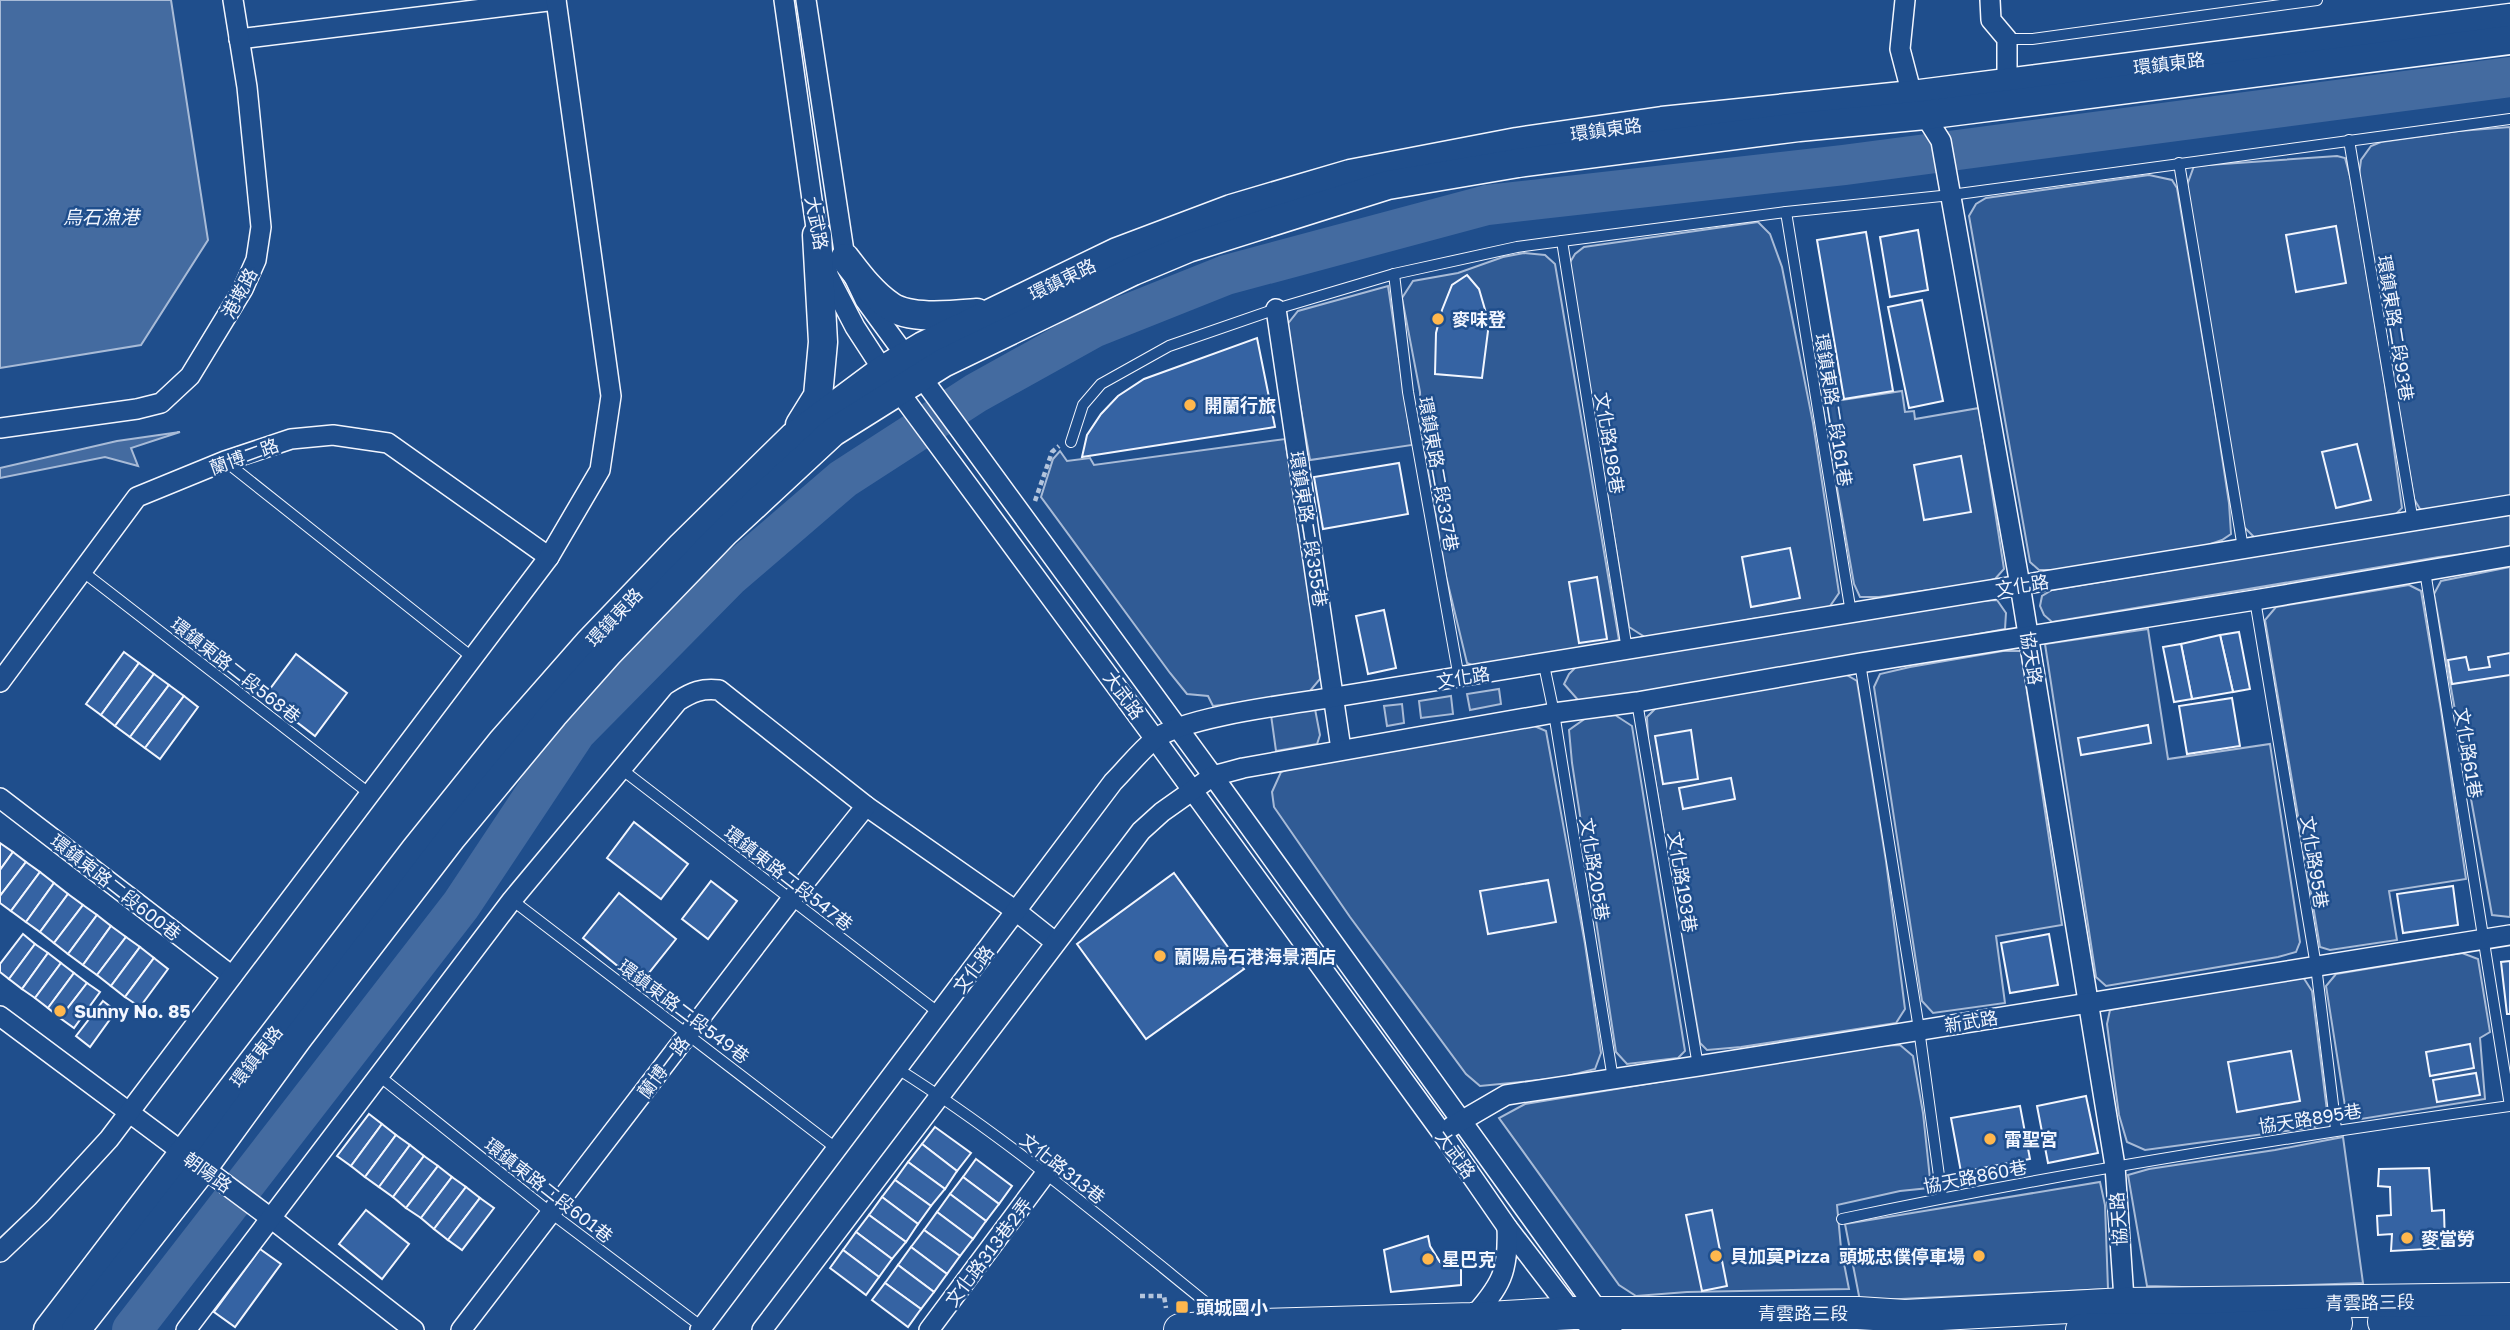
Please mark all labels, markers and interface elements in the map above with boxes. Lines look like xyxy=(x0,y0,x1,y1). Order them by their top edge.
street label: 環鎮東路 xyxy=(2132,48,2206,78)
street label: 環鎮東路 xyxy=(1569,113,1643,145)
street label: 大武路 xyxy=(801,194,833,252)
water label: 烏石漁港 xyxy=(63,205,142,228)
street label: 環鎮東路 xyxy=(1025,253,1099,305)
street label: 環鎮東路二段93巷 xyxy=(2374,253,2418,403)
street label: 港墘路 xyxy=(217,264,261,322)
place label: 麥味登 xyxy=(1452,308,1506,330)
marker: 麥味登 xyxy=(1430,311,1446,327)
street label: 環鎮東路二段161巷 xyxy=(1811,332,1857,488)
street label: 文化路198巷 xyxy=(1591,391,1629,495)
place label: 開蘭行旅 xyxy=(1204,394,1276,416)
street label: 環鎮東路二段337巷 xyxy=(1415,395,1463,553)
marker: 開蘭行旅 xyxy=(1182,397,1198,413)
street label: 蘭博二路 xyxy=(206,433,282,479)
street label: 環鎮東路二段355巷 xyxy=(1286,450,1332,608)
street label: 文化路 xyxy=(1994,570,2050,600)
street label: 環鎮東路 xyxy=(581,583,647,651)
street label: 環鎮東路二段568巷 xyxy=(167,613,305,727)
street label: 協天路 xyxy=(2017,630,2047,686)
street label: 文化路 xyxy=(1435,662,1491,692)
street label: 大武路 xyxy=(1099,667,1149,723)
street label: 文化路61巷 xyxy=(2451,706,2487,800)
street label: 文化路95巷 xyxy=(2297,814,2333,910)
street label: 文化路205巷 xyxy=(1576,816,1614,922)
street label: 環鎮東路二段547巷 xyxy=(720,821,858,935)
street label: 環鎮東路二段600巷 xyxy=(46,829,186,945)
street label: 文化路193巷 xyxy=(1664,830,1702,934)
street label: 文化路 xyxy=(948,941,998,997)
place label: 蘭陽烏石港海景酒店 xyxy=(1174,945,1336,967)
marker: 蘭陽烏石港海景酒店 xyxy=(1152,948,1168,964)
street label: 環鎮東路二段549巷 xyxy=(614,955,754,1067)
place label: Sunny No. 85 xyxy=(74,1000,191,1022)
marker: Sunny No. 85 xyxy=(52,1003,68,1019)
street label: 新武路 xyxy=(1943,1006,1999,1036)
street label: 環鎮東路 xyxy=(225,1021,287,1091)
street label: 蘭博一路 xyxy=(633,1032,693,1102)
street label: 協天路895巷 xyxy=(2257,1099,2363,1137)
street label: 大武路 xyxy=(1432,1126,1480,1182)
street label: 文化路313巷 xyxy=(1016,1128,1110,1208)
place label: 雷聖宮 xyxy=(2004,1128,2058,1150)
marker: 雷聖宮 xyxy=(1982,1131,1998,1147)
street label: 環鎮東路二段601巷 xyxy=(480,1133,618,1247)
street label: 朝陽路 xyxy=(180,1147,236,1197)
street label: 協天路860巷 xyxy=(1921,1155,2029,1197)
street label: 協天路 xyxy=(2105,1191,2131,1247)
street label: 文化路313巷2弄 xyxy=(940,1193,1036,1311)
place label: 麥當勞 xyxy=(2421,1227,2475,1249)
marker: 麥當勞 xyxy=(2399,1230,2415,1246)
place label: 貝加莫Pizza xyxy=(1730,1245,1830,1267)
place label: 頭城忠僕停車場 xyxy=(1839,1245,1965,1267)
place label: 星巴克 xyxy=(1442,1248,1496,1270)
marker: 貝加莫Pizza xyxy=(1708,1248,1724,1264)
marker: 頭城忠僕停車場 xyxy=(1971,1248,1987,1264)
marker: 星巴克 xyxy=(1420,1251,1436,1267)
street label: 青雲路三段 xyxy=(2325,1290,2415,1314)
place label: 頭城國小 xyxy=(1196,1296,1268,1318)
marker: 頭城國小 xyxy=(1174,1299,1190,1315)
street label: 青雲路三段 xyxy=(1758,1302,1848,1324)

